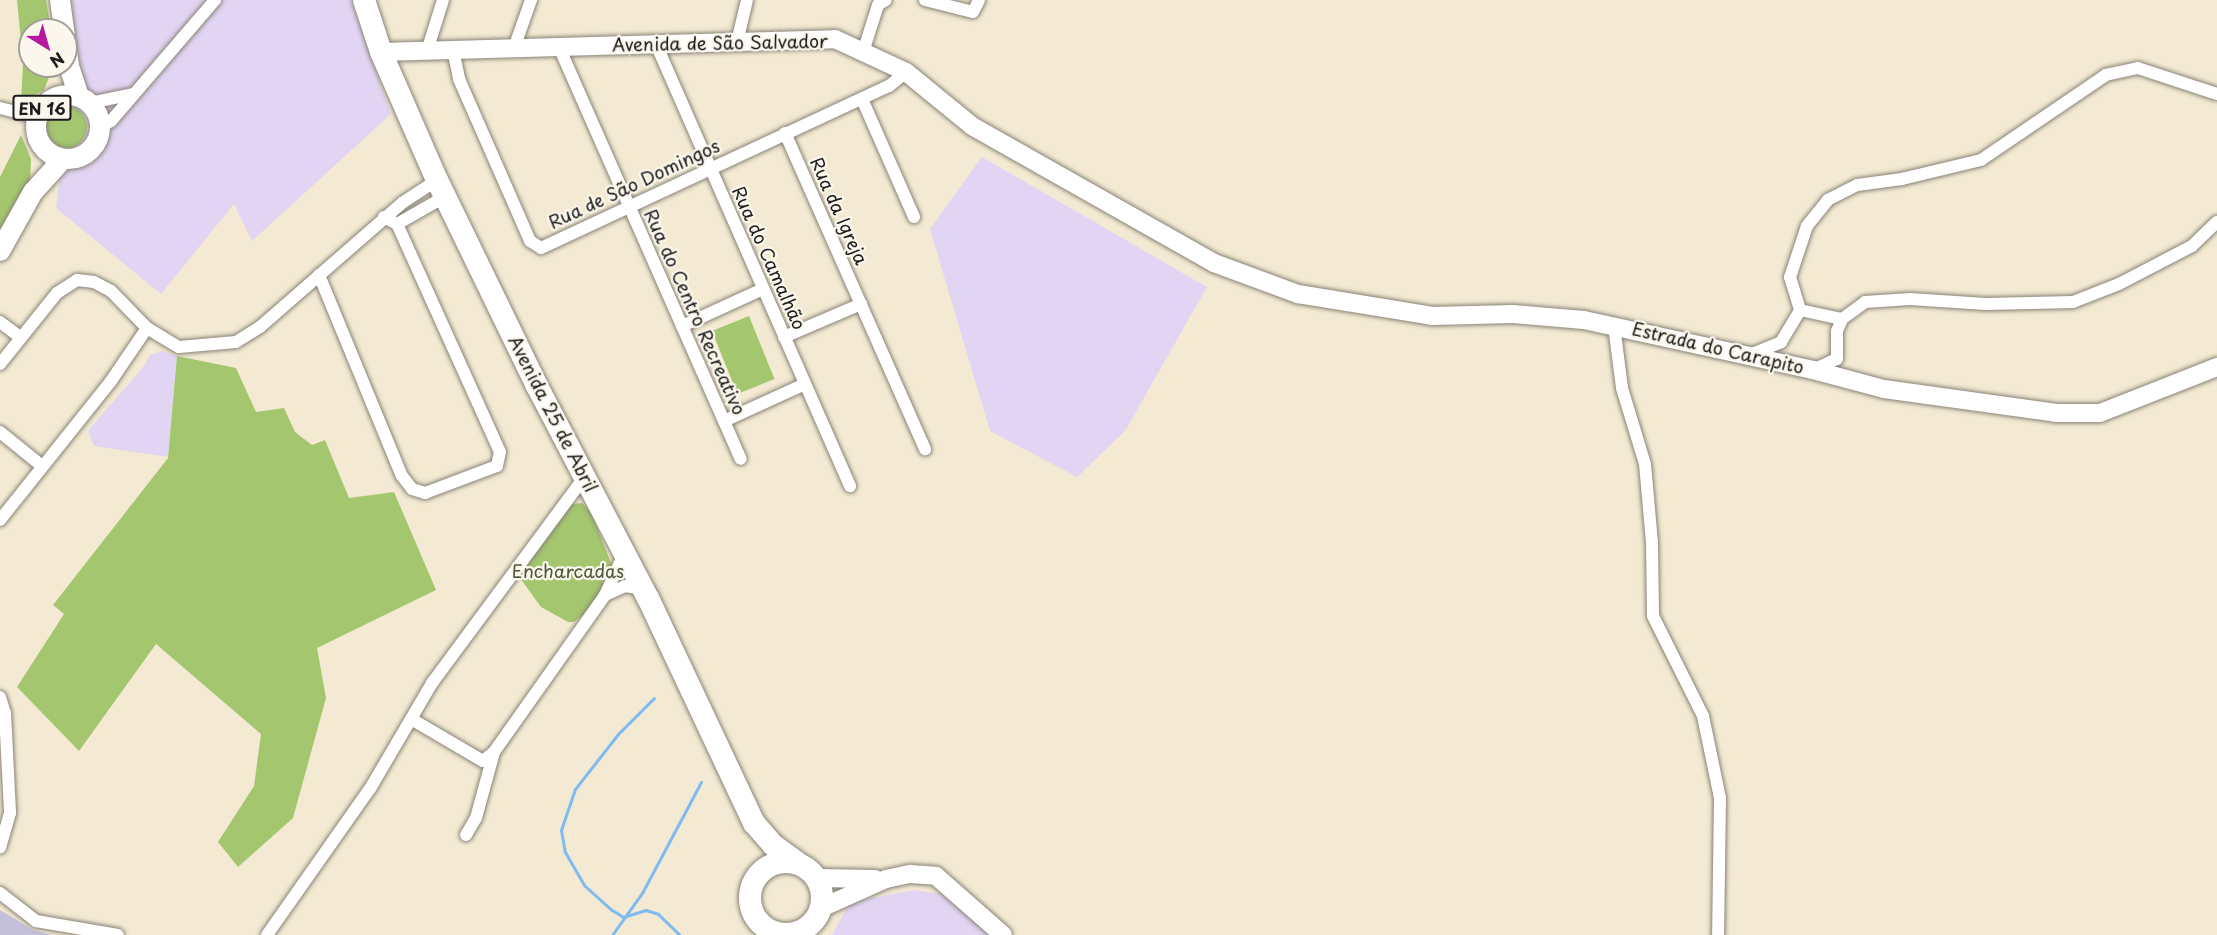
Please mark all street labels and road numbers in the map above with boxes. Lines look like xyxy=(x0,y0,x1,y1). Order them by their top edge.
street label: Avenida de São Salvador xyxy=(613,30,827,56)
road number: EN 16 xyxy=(12,95,72,121)
street label: Rua de São Domingos xyxy=(544,134,724,234)
street label: Rua da Igreja xyxy=(805,153,873,269)
street label: Rua do Camalhão xyxy=(728,183,810,333)
street label: Rua do Centro Recreativo xyxy=(640,206,750,418)
street label: Estrada do Carapito xyxy=(1630,318,1806,378)
street label: Avenida 25 de Abril xyxy=(504,332,602,496)

